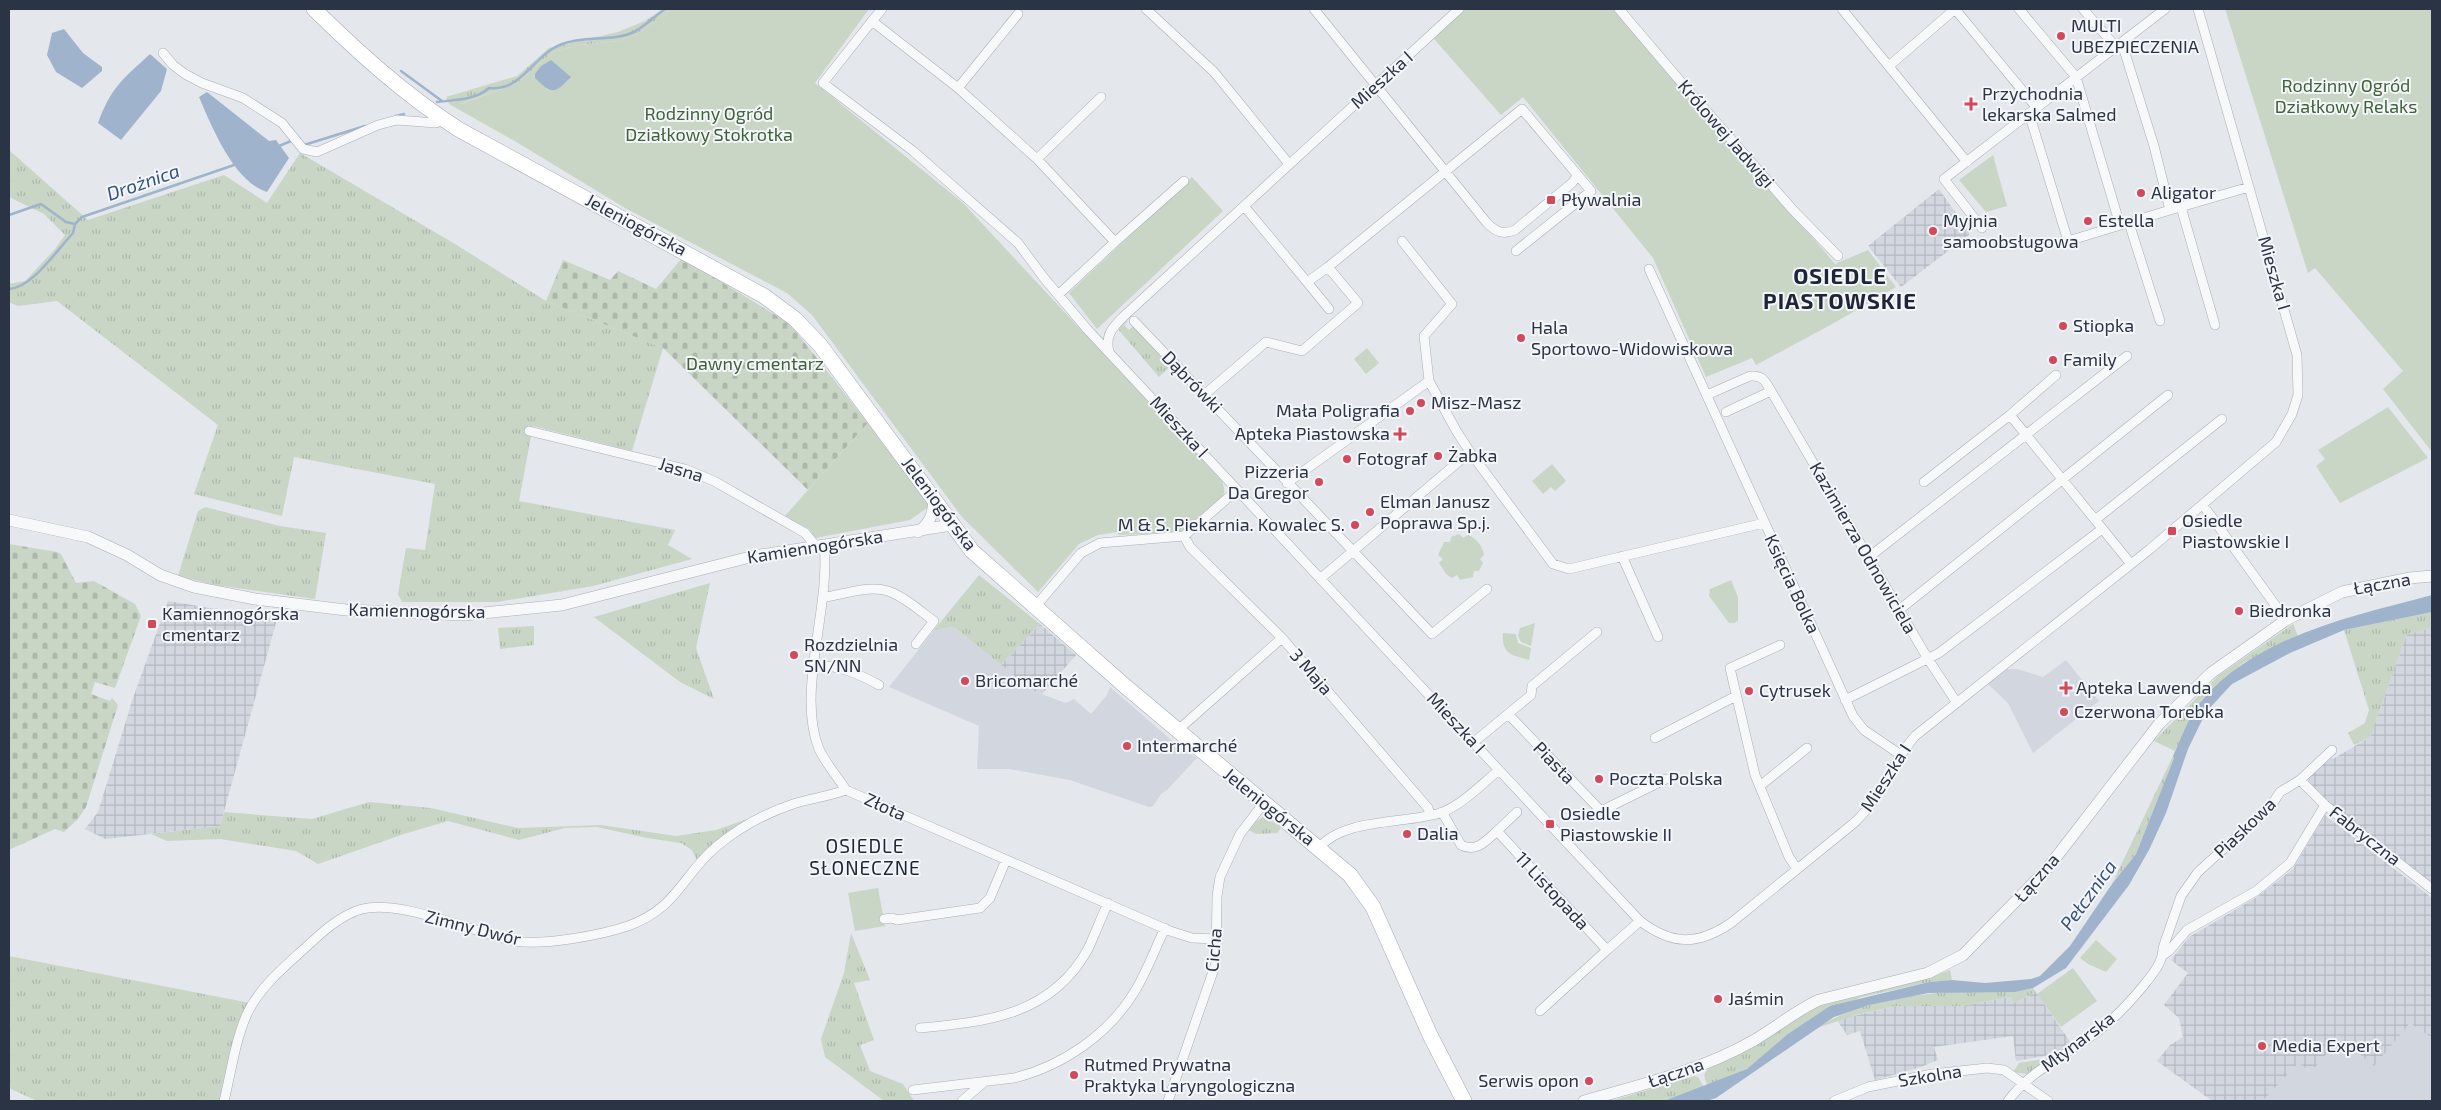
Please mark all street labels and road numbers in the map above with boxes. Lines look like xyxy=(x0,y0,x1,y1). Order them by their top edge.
street label: Mieszka I xyxy=(1346,46,1417,113)
street label: Królowej Jadwigi xyxy=(1674,75,1780,192)
street label: Jeleniogórska xyxy=(582,188,691,260)
street label: Mieszka I xyxy=(2254,233,2296,312)
street label: Dąbrówki xyxy=(1158,346,1228,417)
street label: Mieszka I xyxy=(1146,391,1214,462)
street label: Jasna xyxy=(656,452,706,486)
street label: Jeleniogórska xyxy=(897,452,982,555)
street label: Kazimierza Odnowiciela xyxy=(1806,458,1922,637)
street label: Kamiennogórska xyxy=(745,524,884,568)
street label: Księcia Bolka xyxy=(1760,531,1825,637)
street label: Łączna xyxy=(2352,567,2412,599)
street label: Kamiennogórska xyxy=(348,598,486,622)
street label: 3 Maja xyxy=(1286,644,1338,699)
street label: Mieszka I xyxy=(1423,687,1491,758)
street label: Piasta xyxy=(1529,736,1580,788)
street label: Mieszka I xyxy=(1855,740,1915,815)
street label: Jeleniogórska xyxy=(1219,763,1320,850)
street label: Złota xyxy=(861,787,910,825)
street label: Piaskowa xyxy=(2209,792,2280,862)
street label: Fabryczna xyxy=(2326,801,2406,870)
street label: 11 Listopada xyxy=(1511,847,1594,934)
street label: Łączna xyxy=(2009,848,2063,906)
street label: Zimny Dwór xyxy=(423,904,524,950)
street label: Cicha xyxy=(1200,927,1226,973)
street label: Młynarska xyxy=(2036,1006,2119,1076)
street label: Łączna xyxy=(1645,1052,1706,1092)
street label: Szkolna xyxy=(1896,1059,1963,1091)

